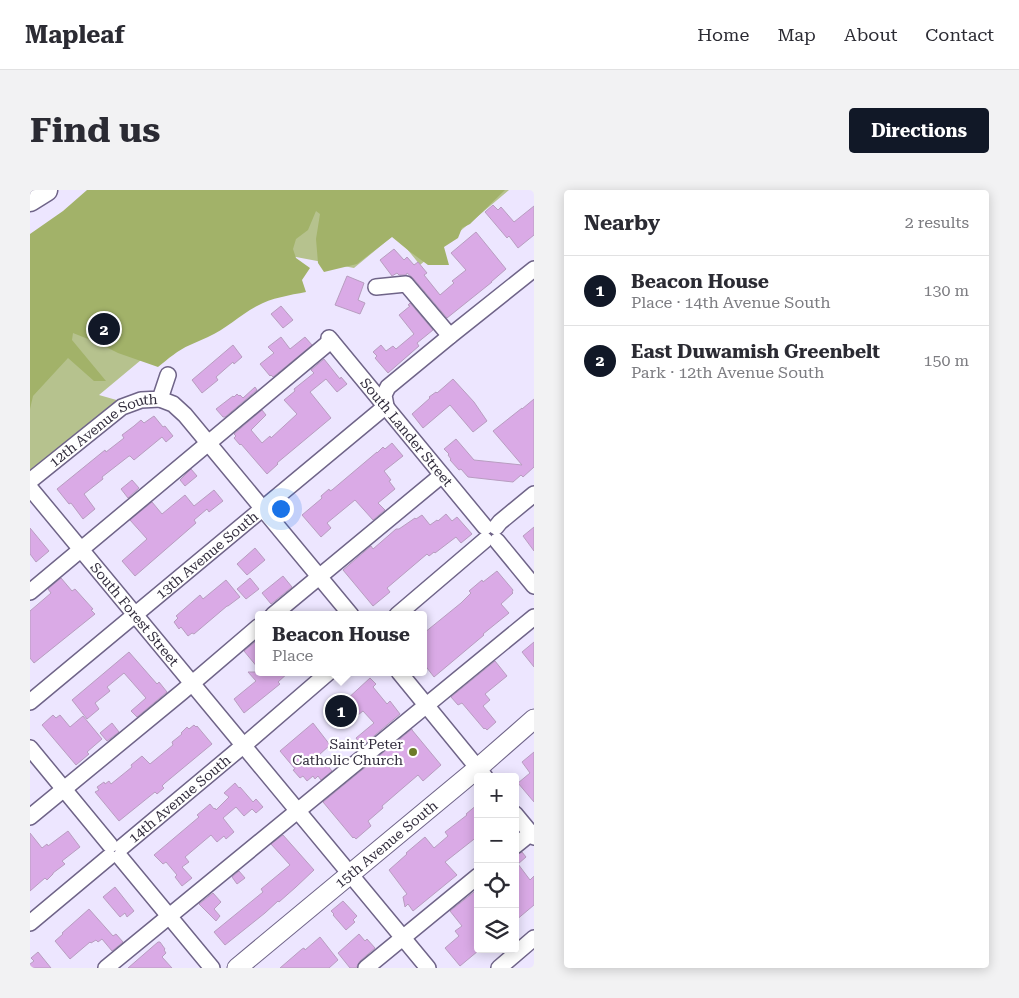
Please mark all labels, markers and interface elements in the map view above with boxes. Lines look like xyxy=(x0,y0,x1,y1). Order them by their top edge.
text: Mapleaf xyxy=(25,21,125,49)
text: Home xyxy=(697,24,749,45)
text: Map xyxy=(777,24,816,45)
text: About xyxy=(844,24,897,45)
text: Contact xyxy=(925,24,994,45)
button: Directions xyxy=(849,108,989,153)
text: Find us xyxy=(30,110,160,151)
text: Nearby xyxy=(584,211,660,235)
text: 2 results xyxy=(905,213,969,232)
text: Beacon House xyxy=(631,270,769,293)
text: 1 xyxy=(596,281,604,300)
text: 130 m xyxy=(923,281,969,300)
text: Place · 14th Avenue South xyxy=(631,293,831,312)
pin: 2 xyxy=(88,310,120,348)
text: East Duwamish Greenbelt xyxy=(631,340,880,363)
text: 2 xyxy=(596,351,604,370)
text: 150 m xyxy=(923,351,969,370)
text: Park · 12th Avenue South xyxy=(631,363,824,382)
street label: South Lander Street xyxy=(357,375,456,490)
street label: 12th Avenue South xyxy=(46,391,158,470)
your location xyxy=(268,496,294,522)
street label: 13th Avenue South xyxy=(153,508,261,602)
street label: South Forest Street xyxy=(87,559,182,669)
popup xyxy=(255,611,427,676)
text: Beacon House xyxy=(272,623,410,646)
text: Place xyxy=(272,646,313,665)
pin: 1 xyxy=(325,692,357,730)
place label: Saint Peter Catholic Church xyxy=(292,736,403,768)
marker: Saint Peter Catholic Church xyxy=(407,746,419,758)
street label: 14th Avenue South xyxy=(125,752,234,846)
map controls xyxy=(474,773,519,953)
button: + xyxy=(474,773,519,818)
street label: 15th Avenue South xyxy=(332,797,441,891)
button: − xyxy=(474,818,519,863)
button: locate xyxy=(474,863,519,908)
button: layers xyxy=(474,908,519,953)

